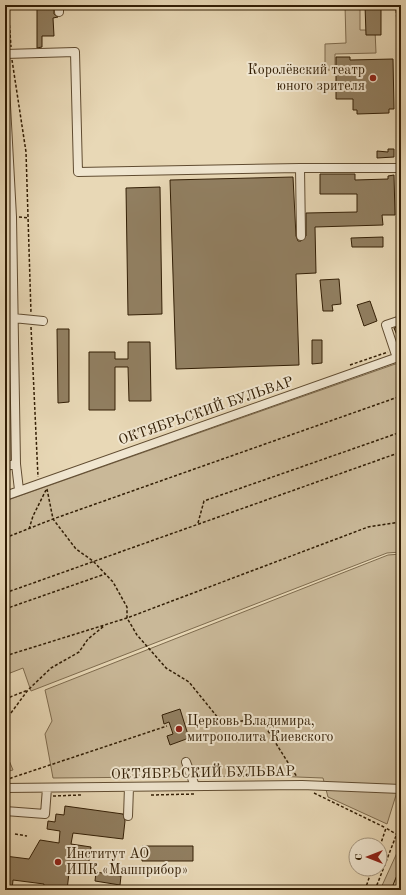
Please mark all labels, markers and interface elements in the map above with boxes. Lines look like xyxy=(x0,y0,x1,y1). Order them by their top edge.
place label: Королёвский театр юного зрителя xyxy=(248,63,365,93)
marker: Королёвский театр юного зрителя xyxy=(368,73,378,83)
street label: ОКТЯБРЬСКИЙ БУЛЬВАР xyxy=(115,371,295,448)
place label: Церковь Владимира, митрополита Киевского xyxy=(187,714,333,744)
marker: Церковь Владимира, митрополита Киевского xyxy=(174,724,184,734)
street label: ОКТЯБРЬСКИЙ БУЛЬВАР xyxy=(111,760,295,782)
north arrow xyxy=(348,837,388,877)
place label: Институт АО ИПК «Машприбор» xyxy=(66,847,188,877)
text: С xyxy=(354,853,365,861)
marker: Институт АО ИПК «Машприбор» xyxy=(53,857,63,867)

